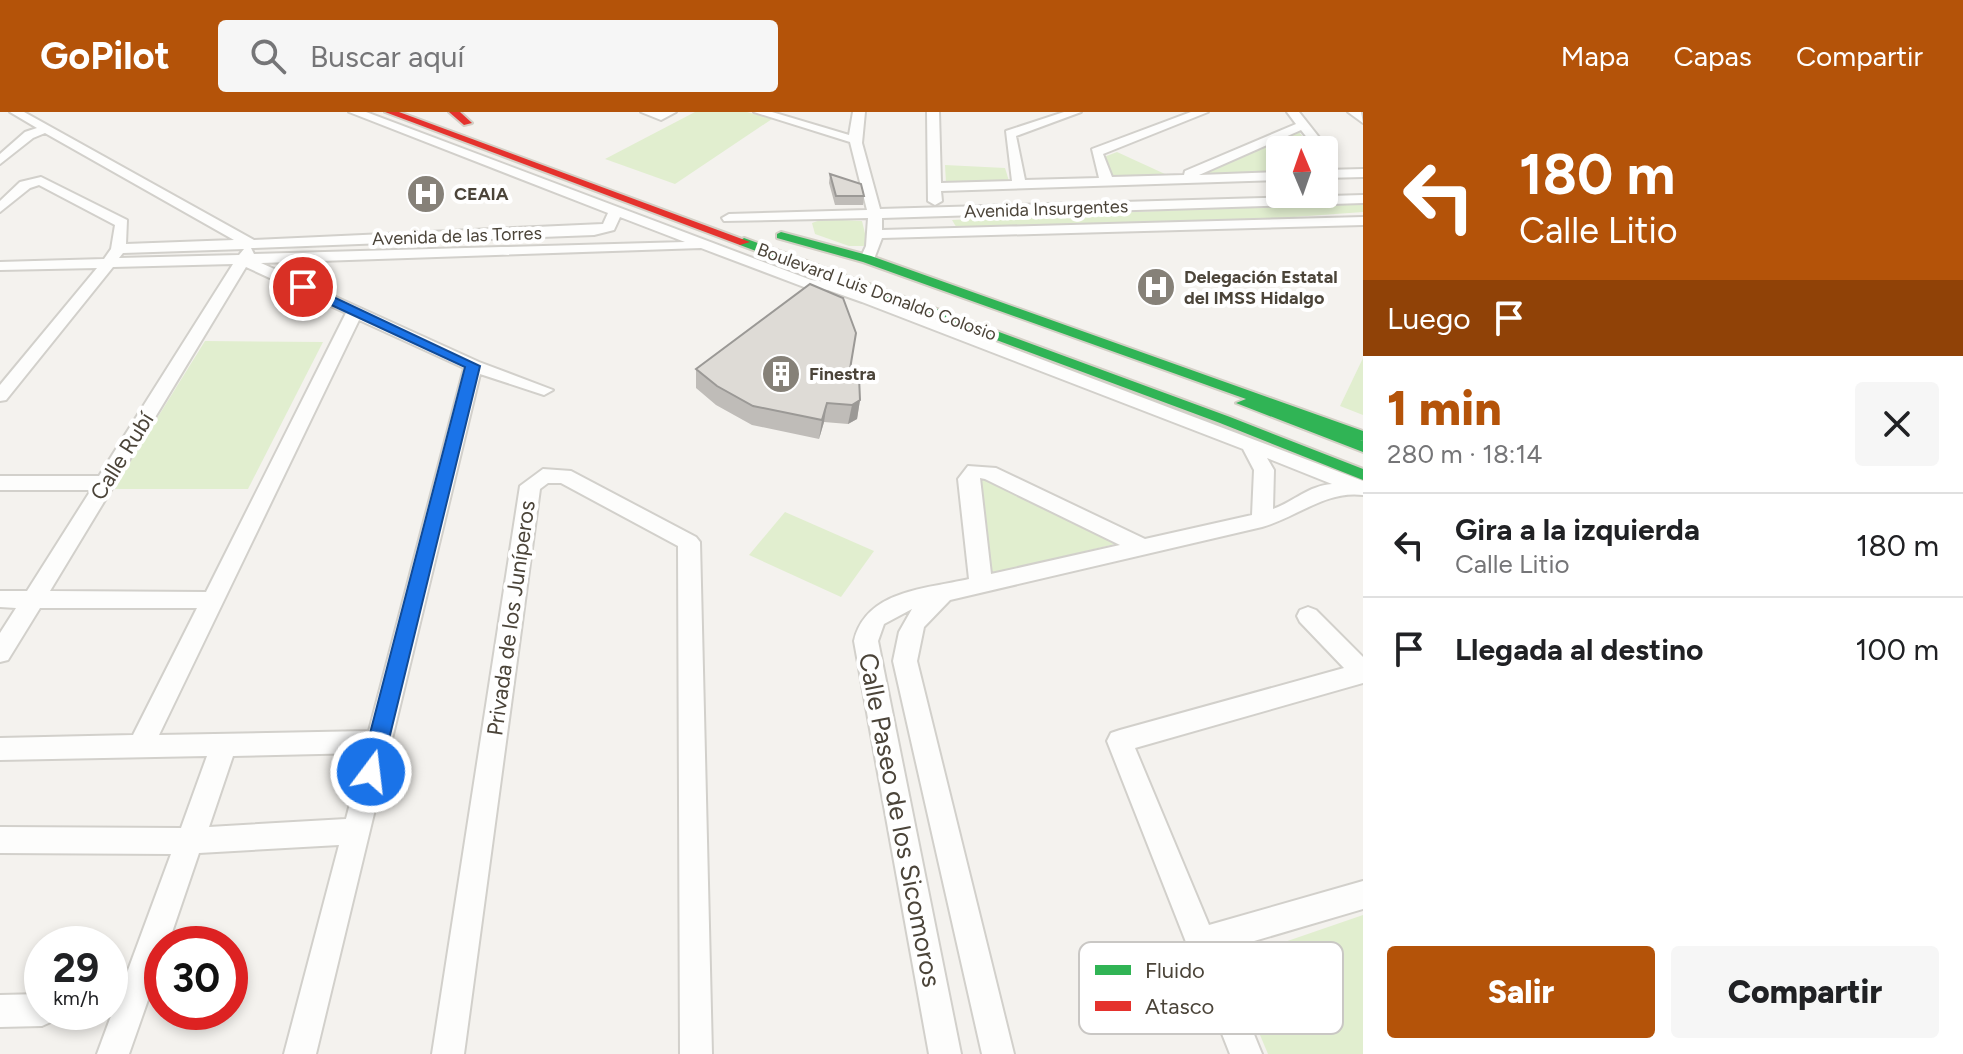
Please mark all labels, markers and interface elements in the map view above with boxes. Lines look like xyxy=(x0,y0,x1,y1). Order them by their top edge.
search box xyxy=(218,20,778,92)
text: GoPilot xyxy=(40,33,170,79)
icon: search xyxy=(246,34,290,78)
text: Buscar aquí xyxy=(310,38,464,75)
text: Mapa xyxy=(1561,39,1630,73)
text: Capas xyxy=(1674,39,1752,73)
text: Compartir xyxy=(1796,39,1923,73)
north arrow xyxy=(1266,136,1338,208)
map controls xyxy=(1266,136,1338,208)
text: 180 m xyxy=(1519,141,1675,208)
icon: left xyxy=(1387,144,1491,248)
hospital icon: CEAIA xyxy=(405,173,447,215)
place label: CEAIA xyxy=(454,183,509,205)
street label: Avenida Insurgentes xyxy=(964,195,1128,223)
text: Calle Litio xyxy=(1519,209,1678,252)
street label: Avenida de las Torres xyxy=(372,222,542,250)
street label: Boulevard Luis Donaldo Colosio xyxy=(754,238,1000,346)
pin xyxy=(269,253,337,321)
icon: arrive xyxy=(281,265,325,309)
hospital icon: Delegación Estatal del IMSS Hidalgo xyxy=(1135,266,1177,308)
place label: Delegación Estatal del IMSS Hidalgo xyxy=(1184,266,1338,309)
icon: arrive xyxy=(1487,296,1531,340)
text: Luego xyxy=(1387,300,1471,337)
building icon: Finestra xyxy=(760,353,802,395)
place label: Finestra xyxy=(809,363,876,385)
text: 1 min xyxy=(1387,379,1502,437)
button: close xyxy=(1855,382,1939,466)
street label: Calle Rubí xyxy=(85,406,160,505)
text: 280 m · 18:14 xyxy=(1387,438,1542,470)
street label: Privada de los Juníperos xyxy=(481,499,541,737)
text: Gira a la izquierda xyxy=(1455,511,1700,548)
icon: left xyxy=(1387,523,1431,567)
text: 180 m xyxy=(1856,527,1939,564)
text: Calle Litio xyxy=(1455,548,1570,580)
icon: arrive xyxy=(1387,627,1431,671)
text: Llegada al destino xyxy=(1455,631,1703,668)
text: 100 m xyxy=(1855,631,1939,668)
street label: Calle Paseo de los Sicomoros xyxy=(852,650,948,990)
position arrow xyxy=(329,730,413,814)
speed limit sign: 30 xyxy=(144,926,248,1030)
legend xyxy=(1079,942,1343,1034)
text: 29 xyxy=(53,944,99,992)
button: Salir xyxy=(1387,946,1655,1038)
button: Compartir xyxy=(1671,946,1939,1038)
text: Fluido xyxy=(1145,957,1205,984)
text: km/h xyxy=(53,986,99,1010)
text: Atasco xyxy=(1145,993,1214,1020)

